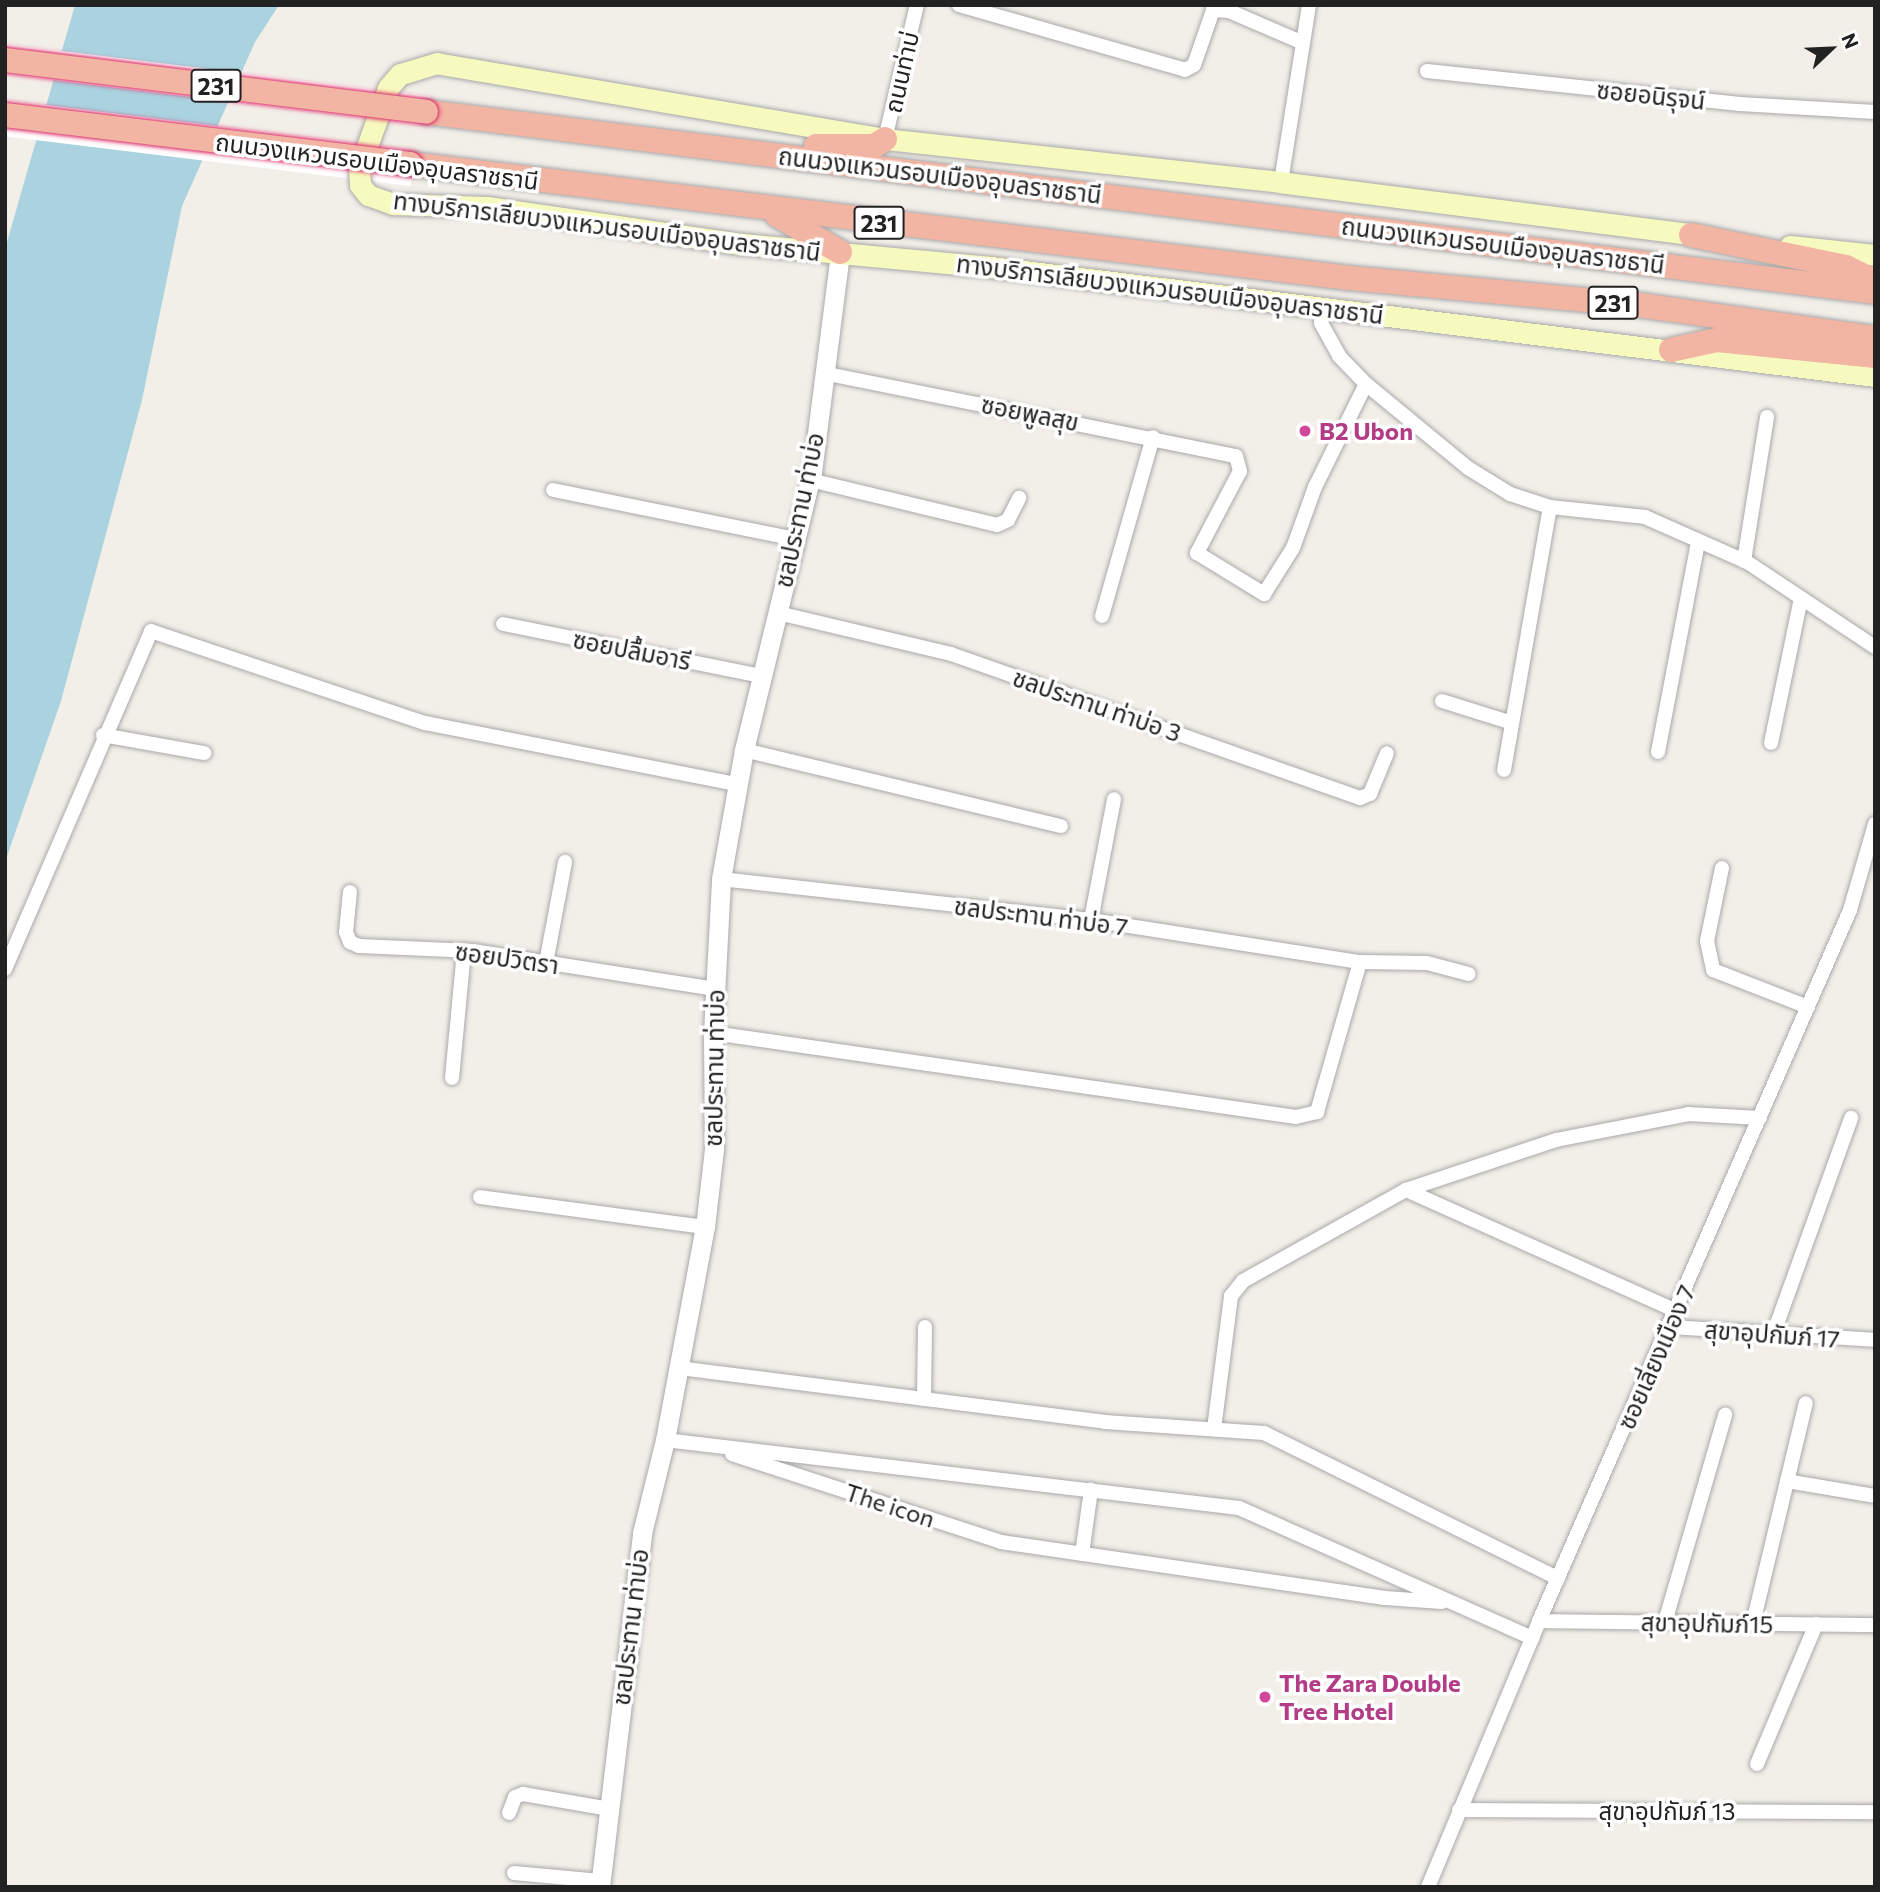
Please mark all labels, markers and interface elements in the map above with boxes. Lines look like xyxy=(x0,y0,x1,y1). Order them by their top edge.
north arrow xyxy=(1796,14,1866,84)
street label: ถนนท่าบ่ xyxy=(878,28,924,116)
text: N xyxy=(1837,30,1864,52)
road number: 231 xyxy=(190,66,242,106)
street label: ซอยอนิรุจน์ xyxy=(1595,75,1707,115)
street label: ถนนวงแหวนรอบเมืองอุบลราชธานี xyxy=(214,127,540,195)
street label: ถนนวงแหวนรอบเมืองอุบลราชธานี xyxy=(777,141,1103,209)
street label: ทางบริการเลียบวงแหวนรอบเมืองอุบลราชธานี xyxy=(392,185,822,267)
road number: 231 xyxy=(853,204,905,243)
street label: ถนนวงแหวนรอบเมืองอุบลราชธานี xyxy=(1340,211,1666,279)
street label: ทางบริการเลียบวงแหวนรอบเมืองอุบลราชธานี xyxy=(955,248,1385,330)
road number: 231 xyxy=(1587,284,1639,322)
street label: ซอยพูลสุข xyxy=(979,389,1081,437)
place label: B2 Ubon xyxy=(1319,417,1413,445)
marker: B2 Ubon xyxy=(1297,423,1313,439)
street label: ชลประทาน ท่าบ่อ xyxy=(769,430,829,590)
street label: ซอยปลื้มอารี xyxy=(571,624,693,676)
street label: ชลประทาน ท่าบ่อ 3 xyxy=(1009,663,1185,747)
street label: ชลประทาน ท่าบ่อ 7 xyxy=(952,891,1130,941)
street label: ซอยปวิตรา xyxy=(453,936,561,980)
street label: ชลประทาน ท่าบ่อ xyxy=(698,989,730,1147)
street label: ซอยเลี่ยงเมือง 7 xyxy=(1611,1280,1701,1434)
street label: สุขาอุปกัมภ์ 17 xyxy=(1703,1315,1841,1353)
street label: The icon xyxy=(842,1477,938,1533)
street label: ชลประทาน ท่าบ่อ xyxy=(606,1547,654,1707)
street label: สุขาอุปกัมภ์15 xyxy=(1640,1607,1774,1639)
place label: The Zara Double Tree Hotel xyxy=(1279,1669,1461,1725)
marker: The Zara Double Tree Hotel xyxy=(1257,1689,1273,1705)
street label: สุขาอุปกัมภ์ 13 xyxy=(1598,1797,1736,1825)

